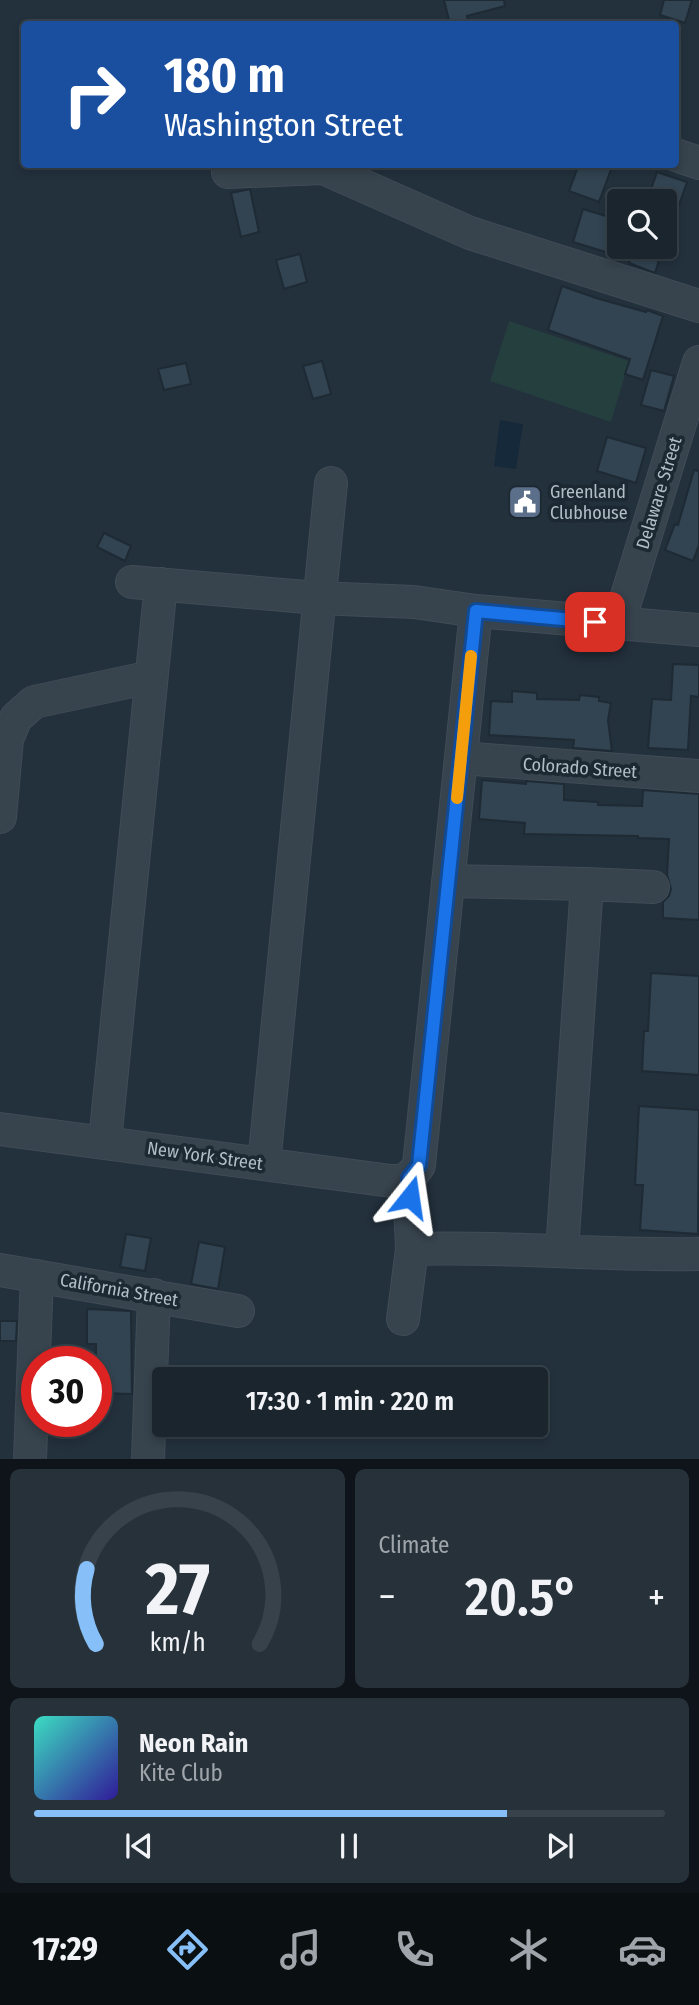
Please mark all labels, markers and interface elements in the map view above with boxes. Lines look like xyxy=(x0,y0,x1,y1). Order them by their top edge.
text: 180 m xyxy=(164,46,285,105)
icon: right xyxy=(49,49,140,140)
text: Washington Street xyxy=(164,106,403,144)
map controls xyxy=(607,189,677,259)
button: search xyxy=(607,189,677,259)
street label: Delaware Street xyxy=(631,434,687,552)
place label: Greenland Clubhouse xyxy=(550,481,628,524)
public building icon: Greenland Clubhouse xyxy=(506,483,544,521)
pin xyxy=(565,592,625,652)
icon: arrive xyxy=(576,603,614,641)
street label: Colorado Street xyxy=(522,753,638,783)
street label: New York Street xyxy=(146,1137,264,1175)
position arrow xyxy=(373,1160,447,1234)
street label: California Street xyxy=(58,1269,180,1311)
speed limit sign: 30 xyxy=(21,1346,112,1437)
text: 17:30 · 1 min · 220 m xyxy=(246,1386,454,1417)
text: Climate xyxy=(379,1531,449,1559)
text: 27 xyxy=(144,1547,209,1634)
text: 20.5° xyxy=(465,1566,578,1629)
text: − xyxy=(379,1574,396,1620)
text: + xyxy=(648,1574,665,1620)
text: km/h xyxy=(149,1628,205,1658)
text: Neon Rain xyxy=(139,1728,248,1759)
text: Kite Club xyxy=(139,1759,223,1787)
icon: previous xyxy=(120,1827,158,1865)
icon: pause xyxy=(330,1827,368,1865)
icon: next xyxy=(541,1827,579,1865)
icon: directions xyxy=(163,1925,212,1974)
icon: music xyxy=(276,1925,325,1974)
icon: phone xyxy=(390,1925,439,1974)
icon: climate xyxy=(504,1925,553,1974)
icon: car xyxy=(618,1925,667,1974)
text: 17:29 xyxy=(32,1930,98,1968)

